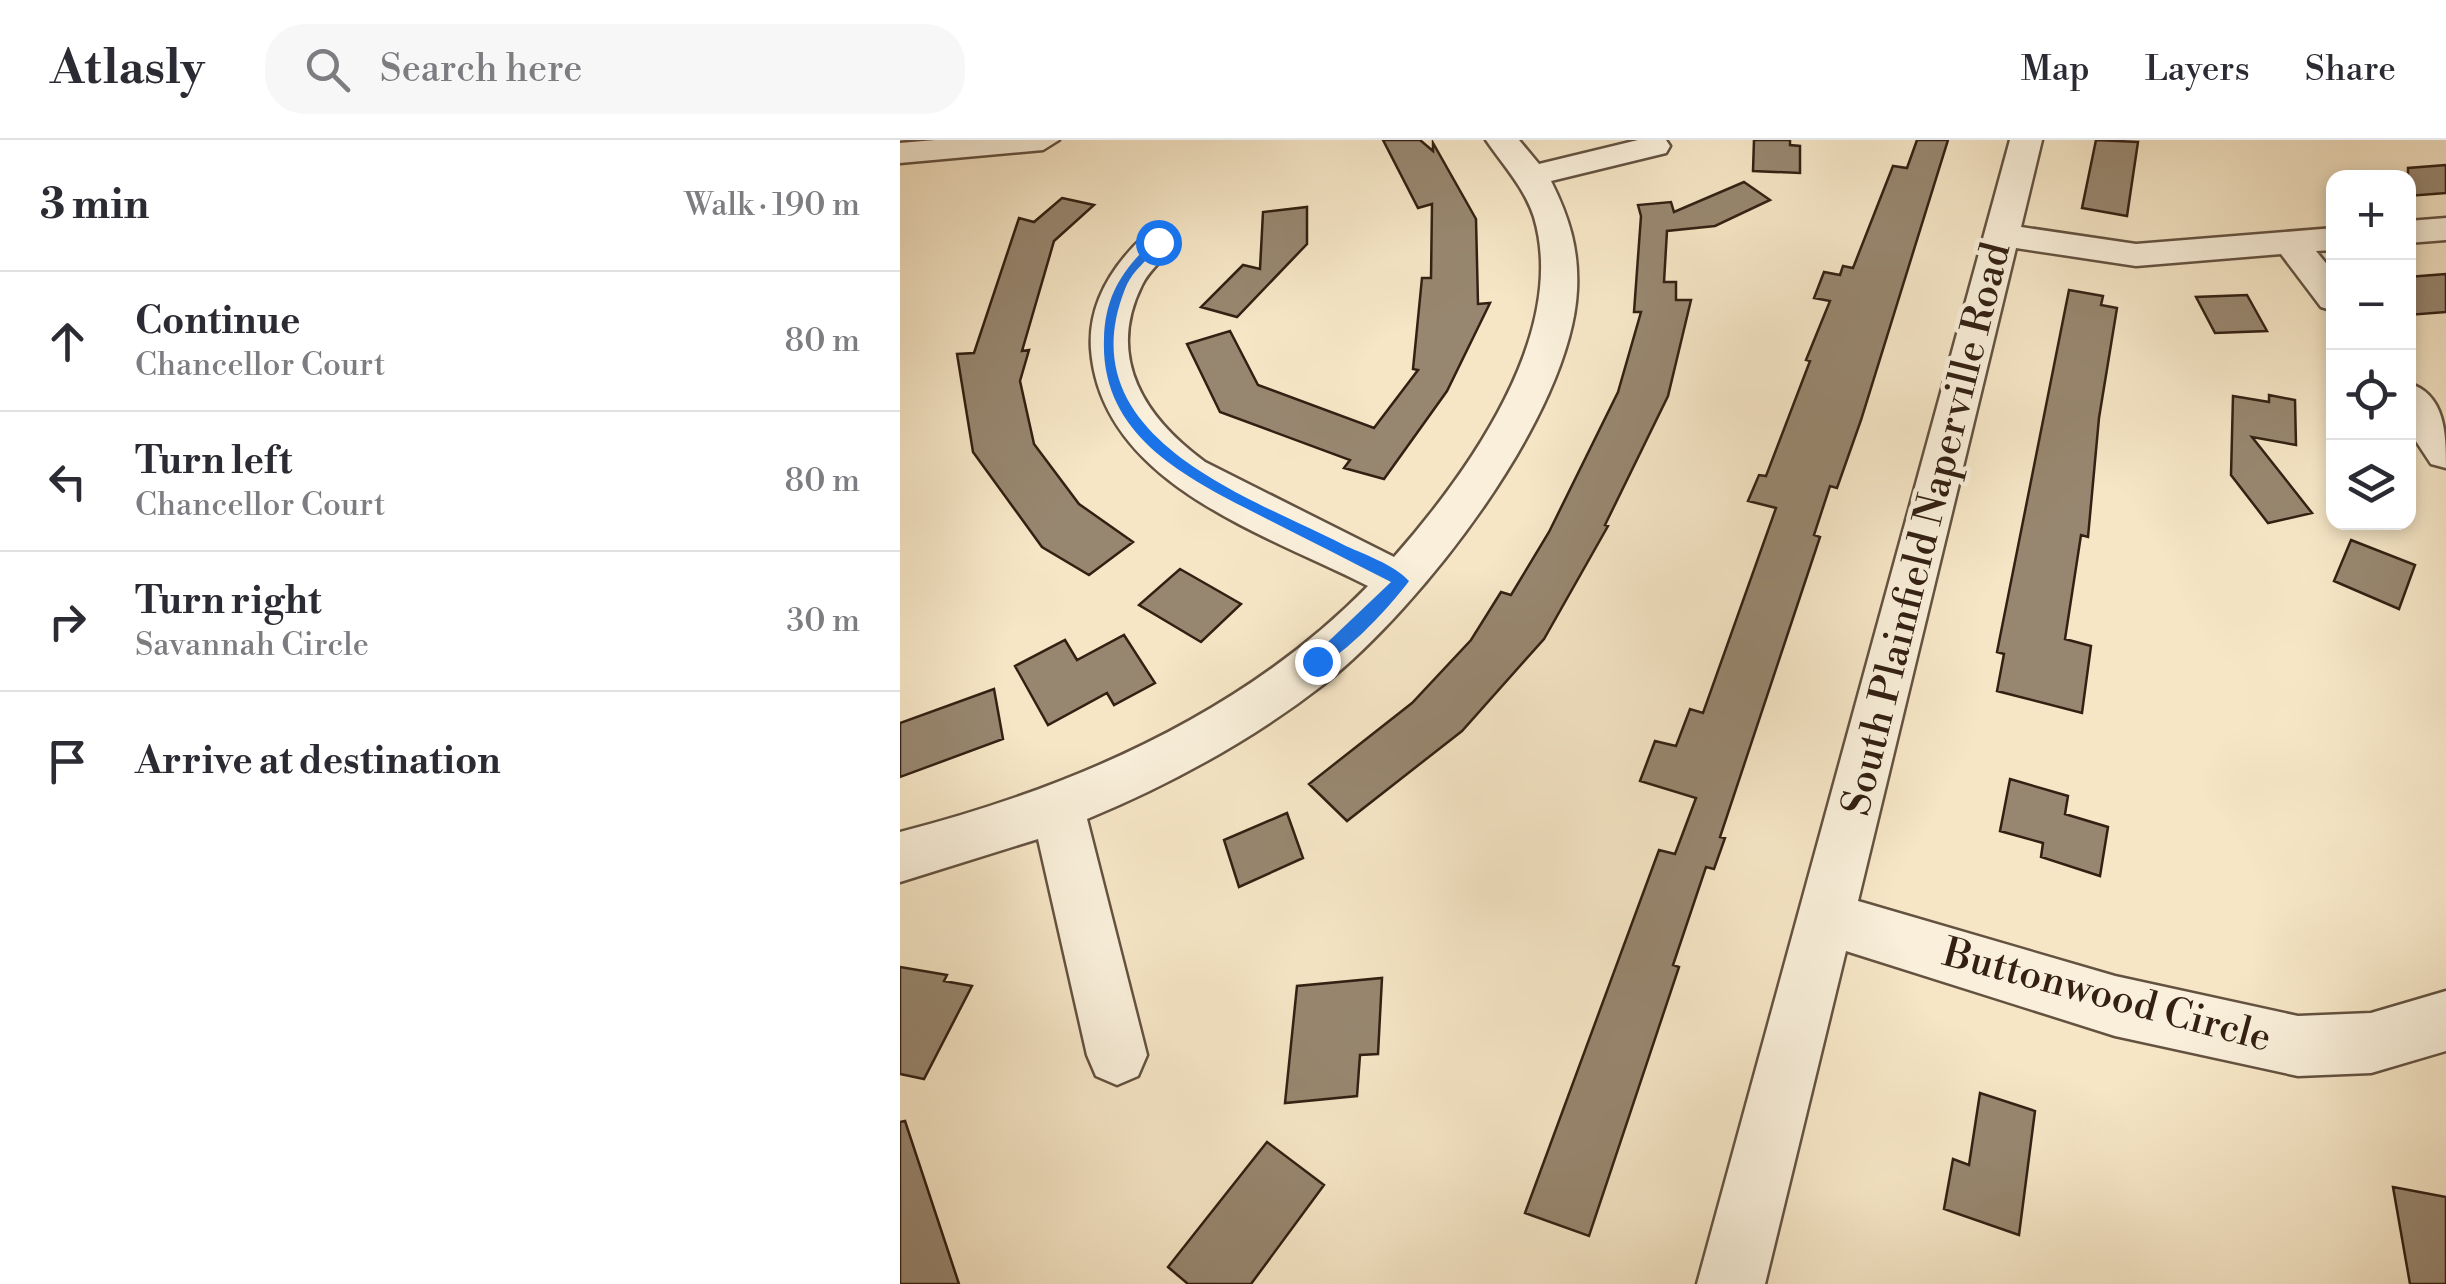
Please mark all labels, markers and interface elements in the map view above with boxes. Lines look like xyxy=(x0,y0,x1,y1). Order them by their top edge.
search box xyxy=(265,24,965,114)
text: Atlasly xyxy=(50,39,205,99)
icon: search xyxy=(300,42,355,97)
text: Search here xyxy=(380,46,583,93)
text: Map xyxy=(2021,48,2090,91)
text: Layers xyxy=(2145,48,2250,91)
text: Share xyxy=(2305,48,2396,91)
map controls xyxy=(2326,170,2416,530)
button: + xyxy=(2326,170,2416,260)
text: 3 min xyxy=(40,179,149,232)
text: Walk · 190 m xyxy=(684,185,860,225)
route start xyxy=(1136,220,1182,266)
street label: South Plainfield Naperville Road xyxy=(1832,237,2023,821)
button: − xyxy=(2326,260,2416,350)
text: Continue xyxy=(135,298,300,345)
icon: ahead xyxy=(40,314,95,369)
text: 80 m xyxy=(785,321,860,361)
text: Chancellor Court xyxy=(135,345,385,385)
button: locate xyxy=(2326,350,2416,440)
text: Turn left xyxy=(135,438,292,485)
button: layers xyxy=(2326,440,2416,530)
icon: left xyxy=(40,454,95,509)
text: 80 m xyxy=(785,461,860,501)
text: Chancellor Court xyxy=(135,485,385,525)
text: Turn right xyxy=(135,578,321,625)
icon: right xyxy=(40,594,95,649)
text: 30 m xyxy=(786,601,860,641)
text: Savannah Circle xyxy=(135,625,369,665)
route end xyxy=(1295,639,1341,685)
icon: arrive xyxy=(40,734,95,789)
text: Arrive at destination xyxy=(135,738,501,785)
street label: Buttonwood Circle xyxy=(1937,928,2276,1064)

